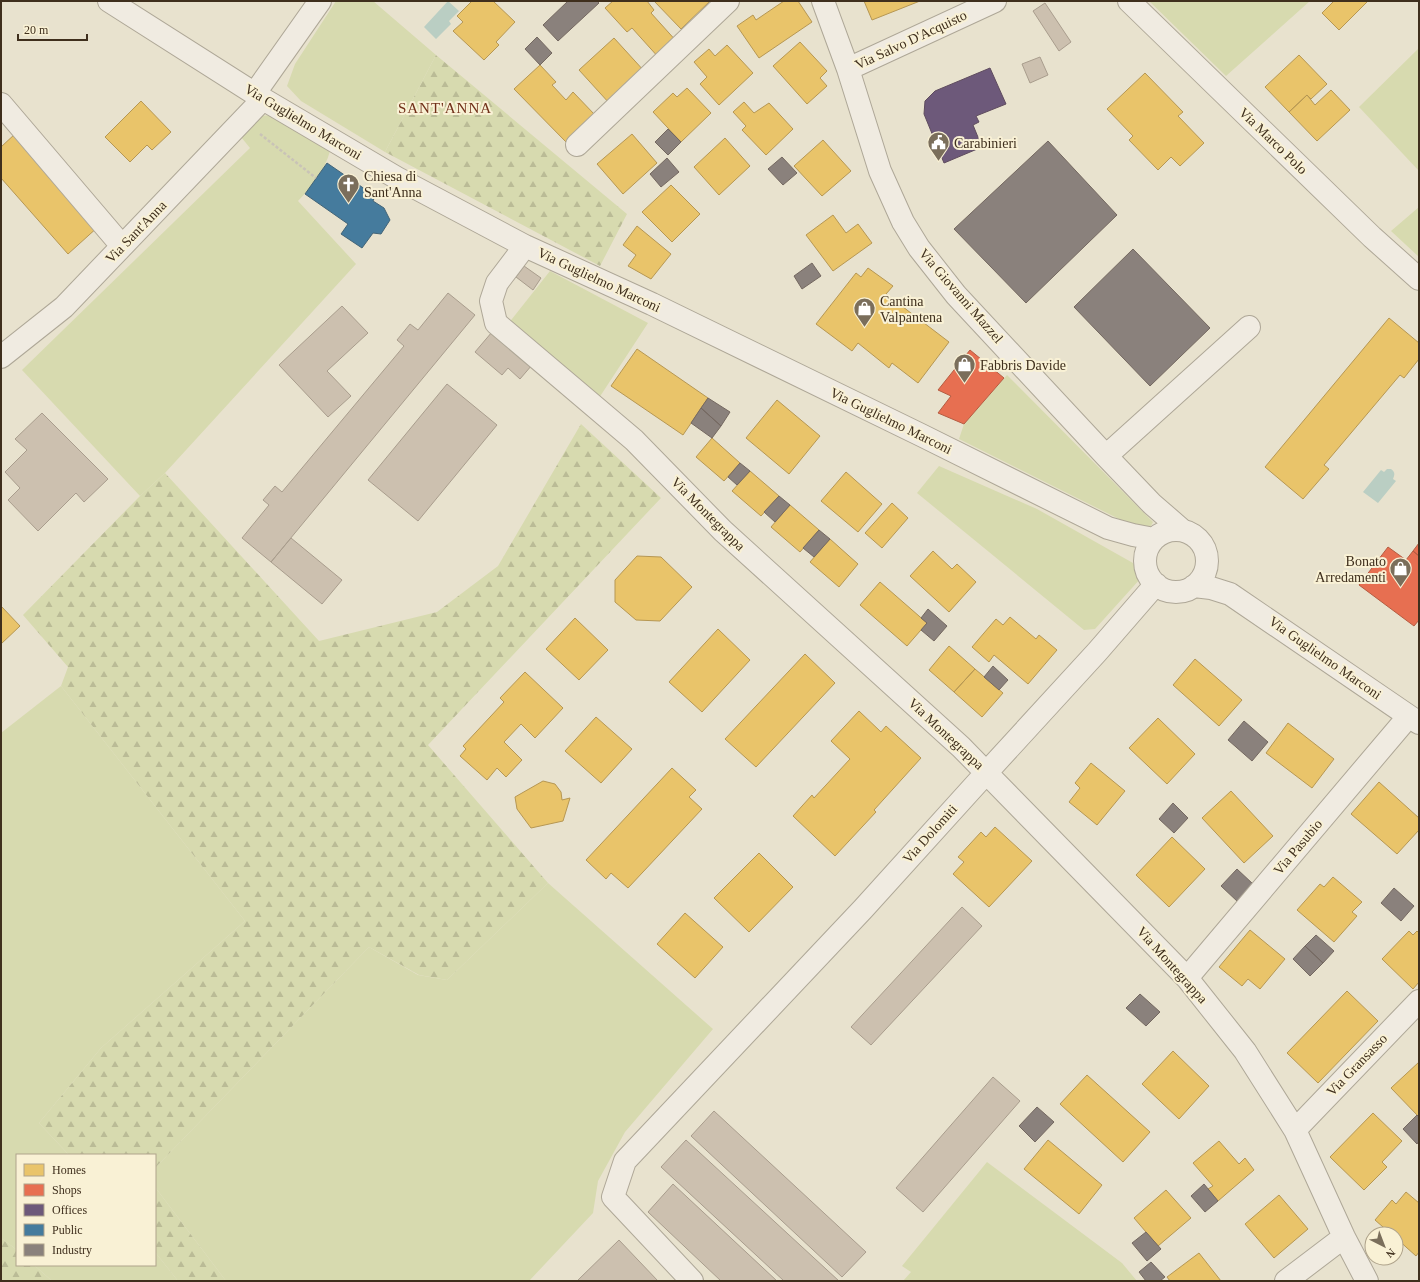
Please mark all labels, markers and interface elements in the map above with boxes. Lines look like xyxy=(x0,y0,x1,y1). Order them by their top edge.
street label: Via Salvo D'Acquisto xyxy=(853,8,969,72)
scale bar xyxy=(18,16,87,42)
text: 20 m xyxy=(24,23,49,37)
street label: Via Guglielmo Marconi xyxy=(242,81,364,163)
district label: SANT'ANNA xyxy=(398,100,492,116)
street label: Via Marco Polo xyxy=(1236,105,1310,177)
public building icon: Carabinieri xyxy=(926,130,952,163)
place label: Carabinieri xyxy=(954,136,1017,151)
place label: Chiesa di Sant'Anna xyxy=(364,169,423,200)
church icon: Chiesa di Sant'Anna xyxy=(336,171,362,204)
street label: Via Sant'Anna xyxy=(103,197,170,266)
street label: Via Guglielmo Marconi xyxy=(535,245,663,315)
street label: Via Giovanni Mazzel xyxy=(916,246,1006,346)
place label: Cantina Valpantena xyxy=(880,294,943,325)
shop icon: Cantina Valpantena xyxy=(851,296,877,329)
shop icon: Fabbris Davide xyxy=(952,352,978,385)
place label: Fabbris Davide xyxy=(980,358,1066,373)
street label: Via Guglielmo Marconi xyxy=(828,385,954,457)
street label: Via Montegrappa xyxy=(668,474,748,554)
place label: Bonato Arredamenti xyxy=(1315,554,1386,585)
shop icon: Bonato Arredamenti xyxy=(1388,556,1414,589)
street label: Via Guglielmo Marconi xyxy=(1266,614,1384,703)
street label: Via Montegrappa xyxy=(905,695,987,773)
street label: Via Dolomiti xyxy=(900,802,960,866)
street label: Via Pasubio xyxy=(1271,816,1325,878)
street label: Via Montegrappa xyxy=(1134,924,1211,1007)
street label: Via Gransasso xyxy=(1324,1031,1390,1099)
legend xyxy=(16,1154,156,1266)
text: Homes xyxy=(52,1163,86,1177)
text: Shops xyxy=(52,1183,82,1197)
text: Offices xyxy=(52,1203,87,1217)
text: Public xyxy=(52,1223,83,1237)
north arrow xyxy=(1364,1226,1404,1266)
text: Industry xyxy=(52,1243,92,1257)
text: N xyxy=(1384,1246,1398,1261)

